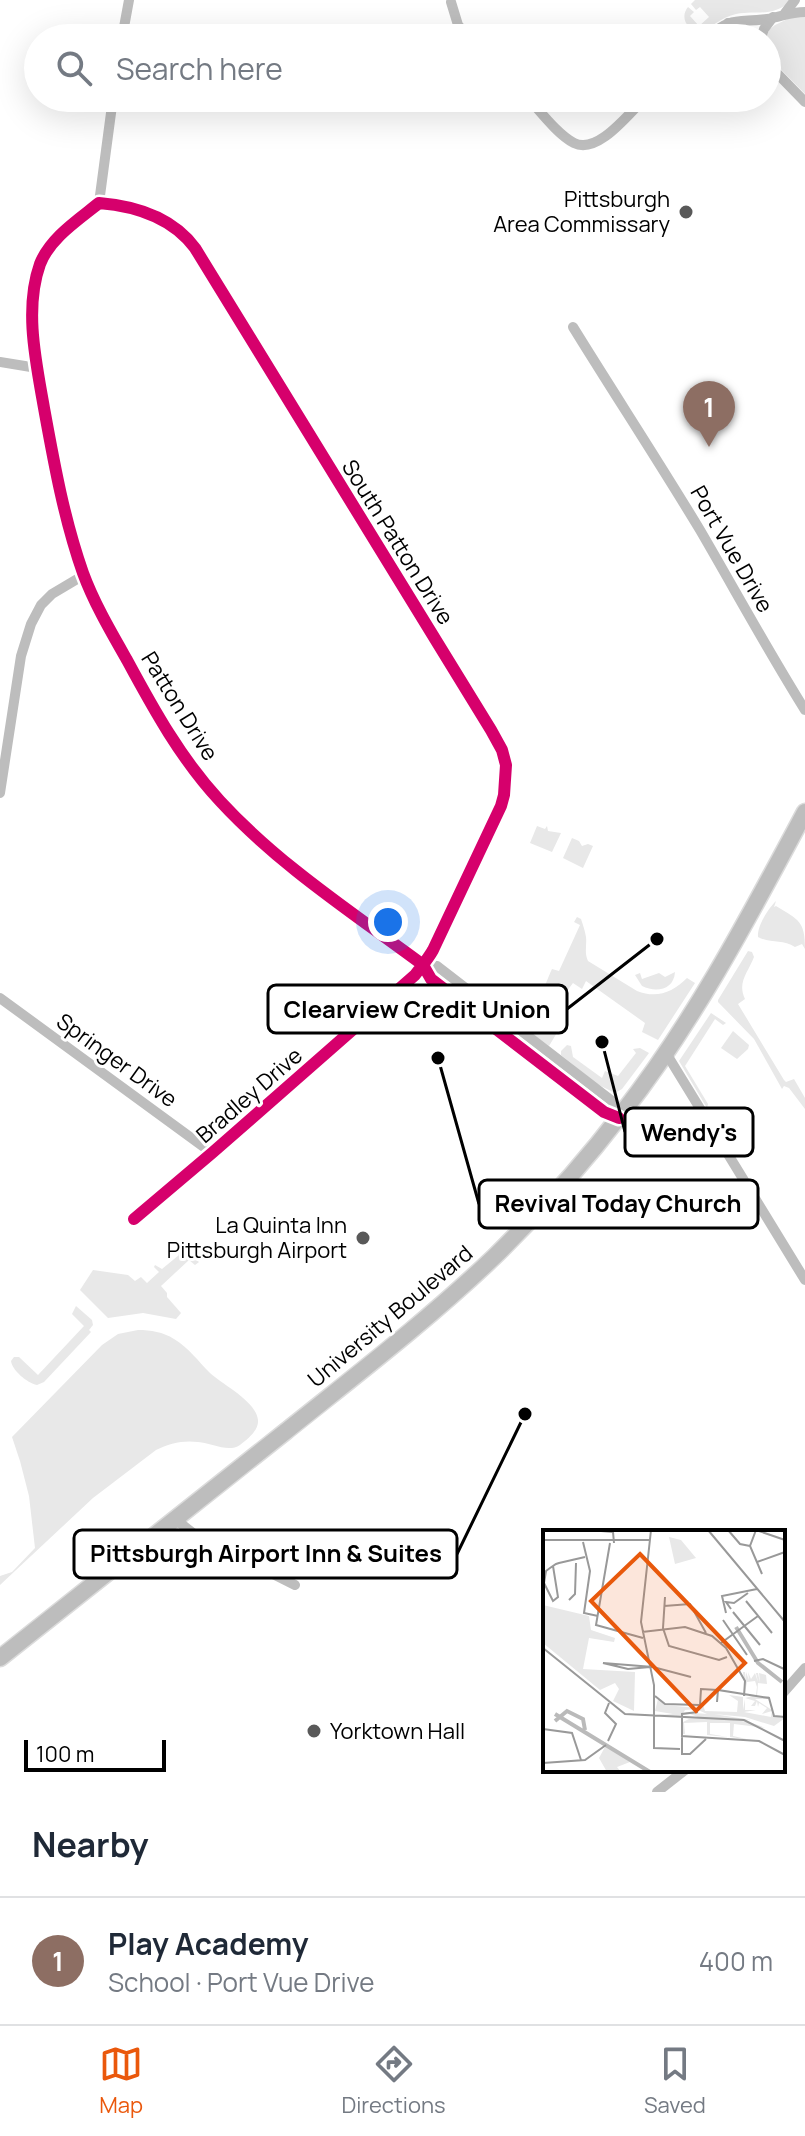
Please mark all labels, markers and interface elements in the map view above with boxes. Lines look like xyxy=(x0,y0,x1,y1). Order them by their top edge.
search box xyxy=(24,24,781,112)
icon: search xyxy=(52,46,96,90)
text: Search here xyxy=(116,48,283,89)
place label: Pittsburgh Area Commissary xyxy=(493,184,670,239)
marker: Pittsburgh Area Commissary xyxy=(677,203,695,221)
pin: 1 xyxy=(683,381,735,447)
street label: South Patton Drive xyxy=(335,454,461,630)
street label: Port Vue Drive xyxy=(684,480,780,618)
street label: Patton Drive xyxy=(135,646,225,766)
your location xyxy=(368,902,408,942)
callout: Clearview Credit Union xyxy=(268,985,567,1033)
text: Clearview Credit Union xyxy=(283,992,551,1025)
street label: Springer Drive xyxy=(51,1006,184,1114)
street label: Bradley Drive xyxy=(190,1040,309,1149)
callout: Wendy's xyxy=(625,1108,753,1156)
text: Wendy's xyxy=(641,1115,737,1148)
callout: Revival Today Church xyxy=(479,1180,758,1228)
text: Revival Today Church xyxy=(494,1186,742,1219)
place label: La Quinta Inn Pittsburgh Airport xyxy=(167,1210,347,1265)
marker: La Quinta Inn Pittsburgh Airport xyxy=(354,1229,372,1247)
street label: University Boulevard xyxy=(301,1238,479,1394)
callout: Pittsburgh Airport Inn & Suites xyxy=(74,1530,457,1578)
inset map xyxy=(543,1530,785,1772)
text: Pittsburgh Airport Inn & Suites xyxy=(90,1536,442,1569)
place label: Yorktown Hall xyxy=(330,1716,465,1746)
marker: Yorktown Hall xyxy=(305,1722,323,1740)
scale bar xyxy=(24,1736,166,1772)
text: 100 m xyxy=(36,1739,94,1769)
text: Nearby xyxy=(32,1821,148,1867)
text: Play Academy xyxy=(108,1923,308,1964)
text: 1 xyxy=(52,1943,64,1979)
text: 400 m xyxy=(699,1943,773,1979)
text: School · Port Vue Drive xyxy=(108,1964,375,2000)
tab: Map xyxy=(99,2042,143,2120)
tab: Directions xyxy=(341,2042,446,2120)
tab: Saved xyxy=(644,2042,706,2120)

